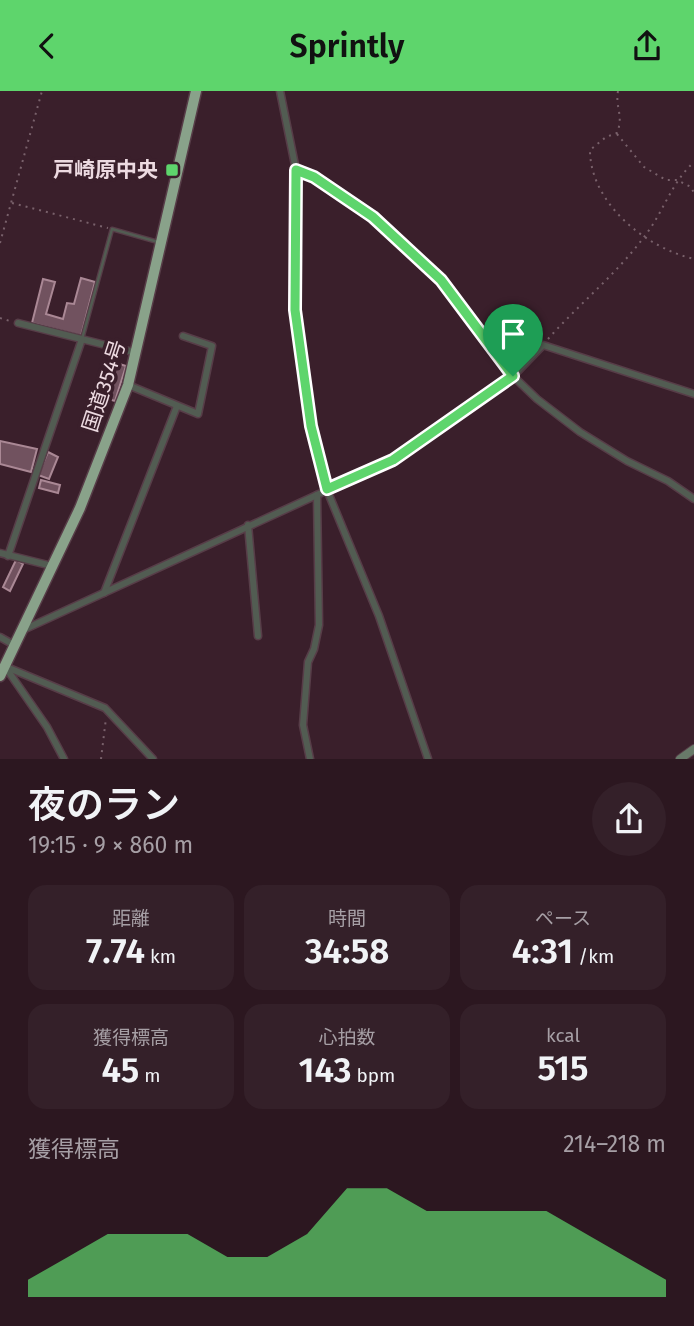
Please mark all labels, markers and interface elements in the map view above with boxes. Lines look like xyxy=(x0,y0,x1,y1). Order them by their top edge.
icon: back xyxy=(28,27,66,65)
text: Sprintly xyxy=(290,27,404,65)
icon: share xyxy=(628,27,666,65)
place label: 戸崎原中央 xyxy=(53,157,158,183)
marker: 戸崎原中央 xyxy=(164,162,180,178)
pin xyxy=(483,304,543,376)
icon: arrive xyxy=(494,315,532,353)
street label: 国道354号 xyxy=(77,337,131,435)
text: 夜のラン xyxy=(28,782,180,828)
button: share xyxy=(592,782,666,856)
text: 19:15 · 9 × 860 m xyxy=(28,831,193,859)
text: 距離 xyxy=(112,907,150,930)
text: 時間 xyxy=(328,907,366,930)
text: ペース xyxy=(535,907,591,930)
text: 7.74 xyxy=(86,930,145,972)
text: 34:58 xyxy=(305,930,389,972)
text: 4:31 xyxy=(512,930,573,972)
text: km xyxy=(145,945,176,968)
text: /km xyxy=(573,945,614,968)
text: kcal xyxy=(546,1024,580,1047)
text: 獲得標高 xyxy=(93,1026,169,1049)
text: 心拍数 xyxy=(318,1026,376,1049)
text: 515 xyxy=(538,1047,588,1089)
text: 45 xyxy=(102,1049,139,1091)
text: 143 xyxy=(299,1049,352,1091)
text: m xyxy=(139,1064,160,1087)
text: bpm xyxy=(352,1064,395,1087)
text: 214–218 m xyxy=(563,1130,666,1158)
text: 獲得標高 xyxy=(28,1135,120,1163)

